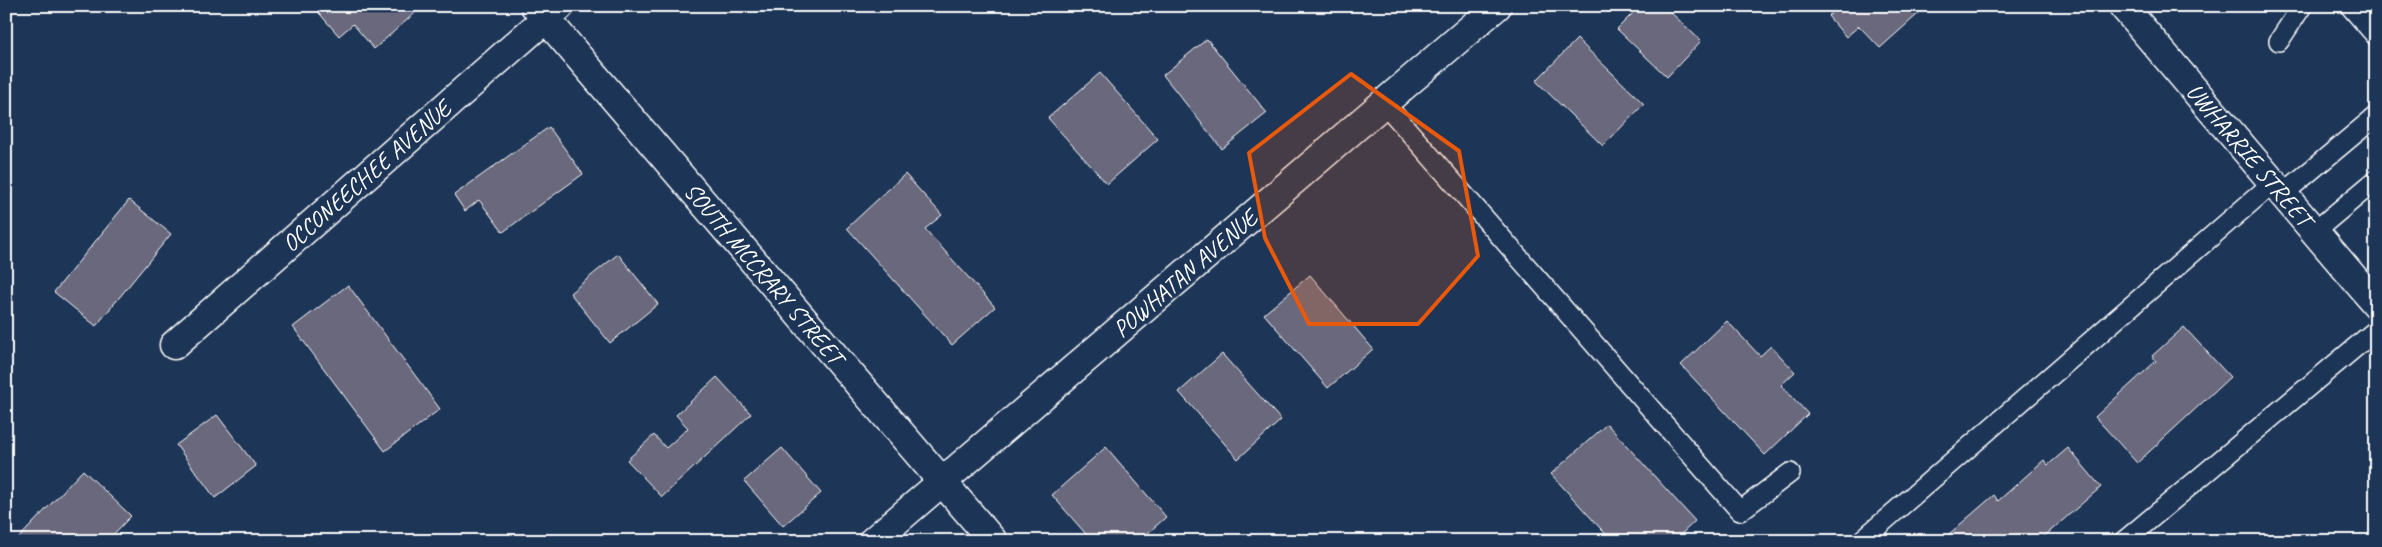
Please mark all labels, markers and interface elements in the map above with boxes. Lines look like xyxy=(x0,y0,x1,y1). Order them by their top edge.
street label: UWHARRIE STREET xyxy=(2180,77,2322,237)
street label: OCCONEECHEE AVENUE xyxy=(276,92,460,258)
street label: SOUTH MCCRARY STREET xyxy=(678,176,853,374)
street label: POWHATAN AVENUE xyxy=(1106,201,1266,344)

